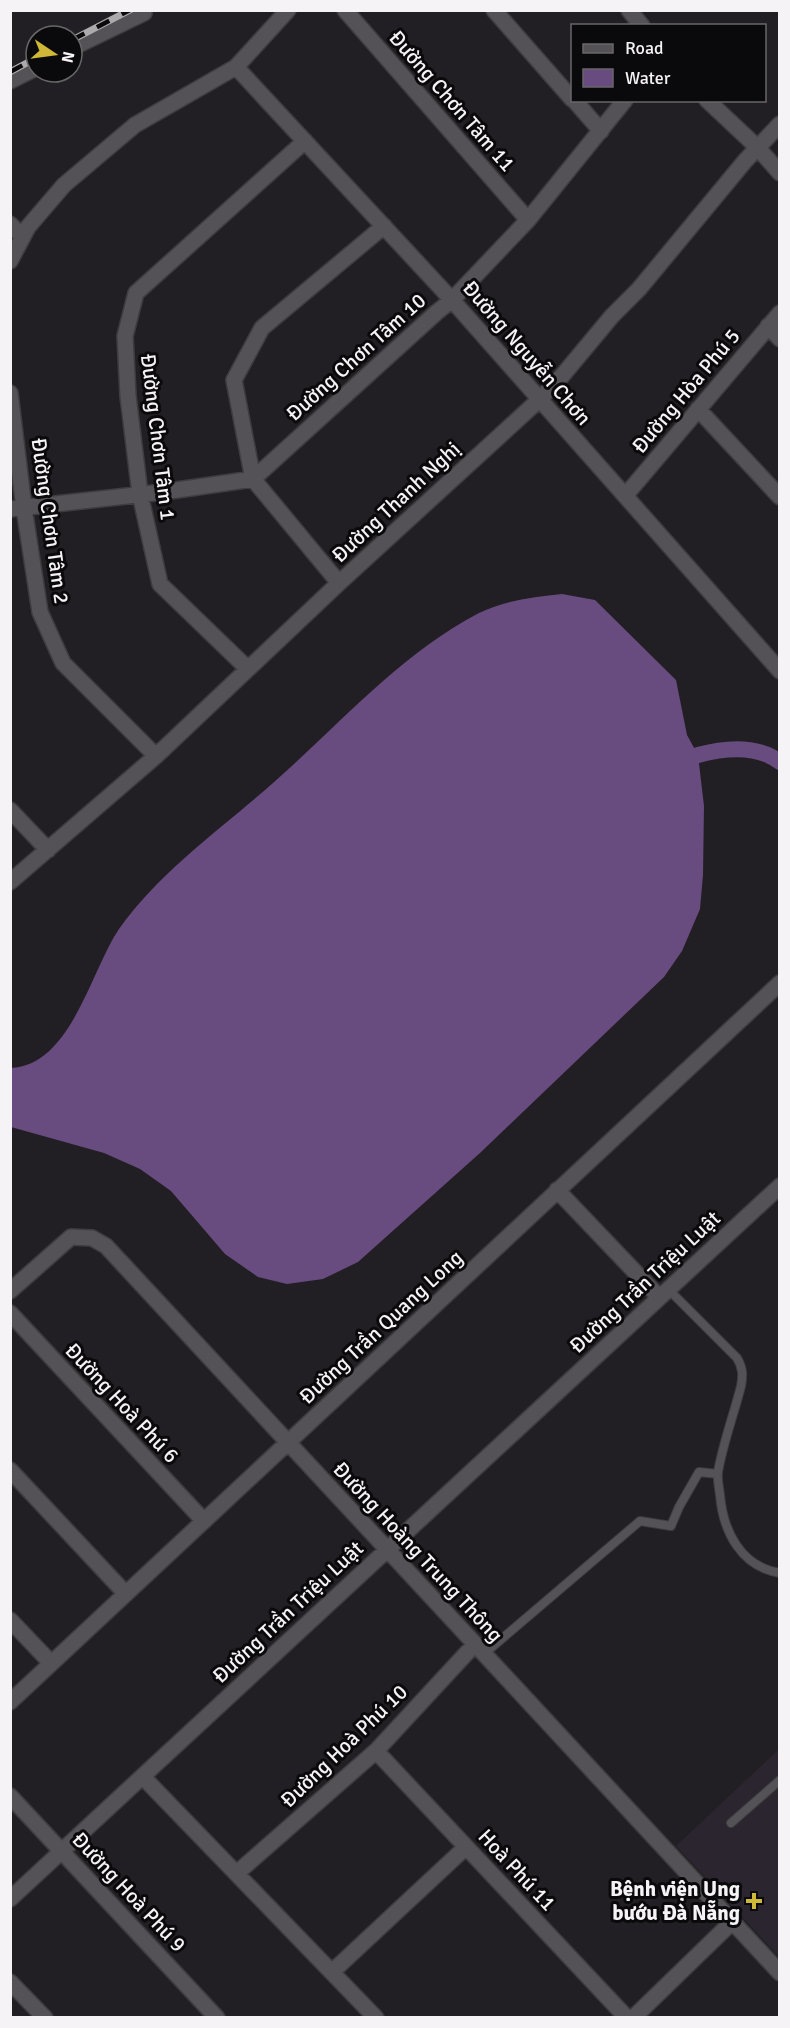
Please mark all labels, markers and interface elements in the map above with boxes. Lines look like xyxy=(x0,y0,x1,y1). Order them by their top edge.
north arrow xyxy=(24,24,84,84)
legend xyxy=(571,24,766,102)
street label: Đường Chơn Tâm 11 xyxy=(384,25,520,177)
text: Road xyxy=(625,37,664,59)
text: N xyxy=(57,49,79,65)
text: Water xyxy=(625,67,671,89)
street label: Đường Nguyễn Chơn xyxy=(457,275,597,431)
street label: Đường Chơn Tâm 10 xyxy=(281,288,431,426)
street label: Đường Hòa Phú 5 xyxy=(626,323,746,459)
street label: Đường Chơn Tâm 1 xyxy=(135,352,181,522)
street label: Đường Chơn Tâm 2 xyxy=(25,436,75,606)
street label: Đường Thanh Nghị xyxy=(326,436,466,568)
street label: Đường Trần Triệu Luật xyxy=(564,1205,726,1359)
street label: Đường Trần Quang Long xyxy=(294,1244,468,1410)
street label: Đường Hoà Phú 6 xyxy=(60,1338,184,1468)
street label: Đường Hoàng Trung Thông xyxy=(328,1456,508,1648)
street label: Đường Trần Triệu Luật xyxy=(207,1535,369,1689)
street label: Đường Hoà Phú 10 xyxy=(275,1679,413,1813)
street label: Hoà Phú 11 xyxy=(473,1824,561,1916)
street label: Đường Hoà Phú 9 xyxy=(67,1827,191,1957)
place label: Bệnh viện Ung bướu Đà Nẵng xyxy=(610,1876,740,1926)
marker: Bệnh viện Ung bướu Đà Nẵng xyxy=(745,1892,763,1910)

